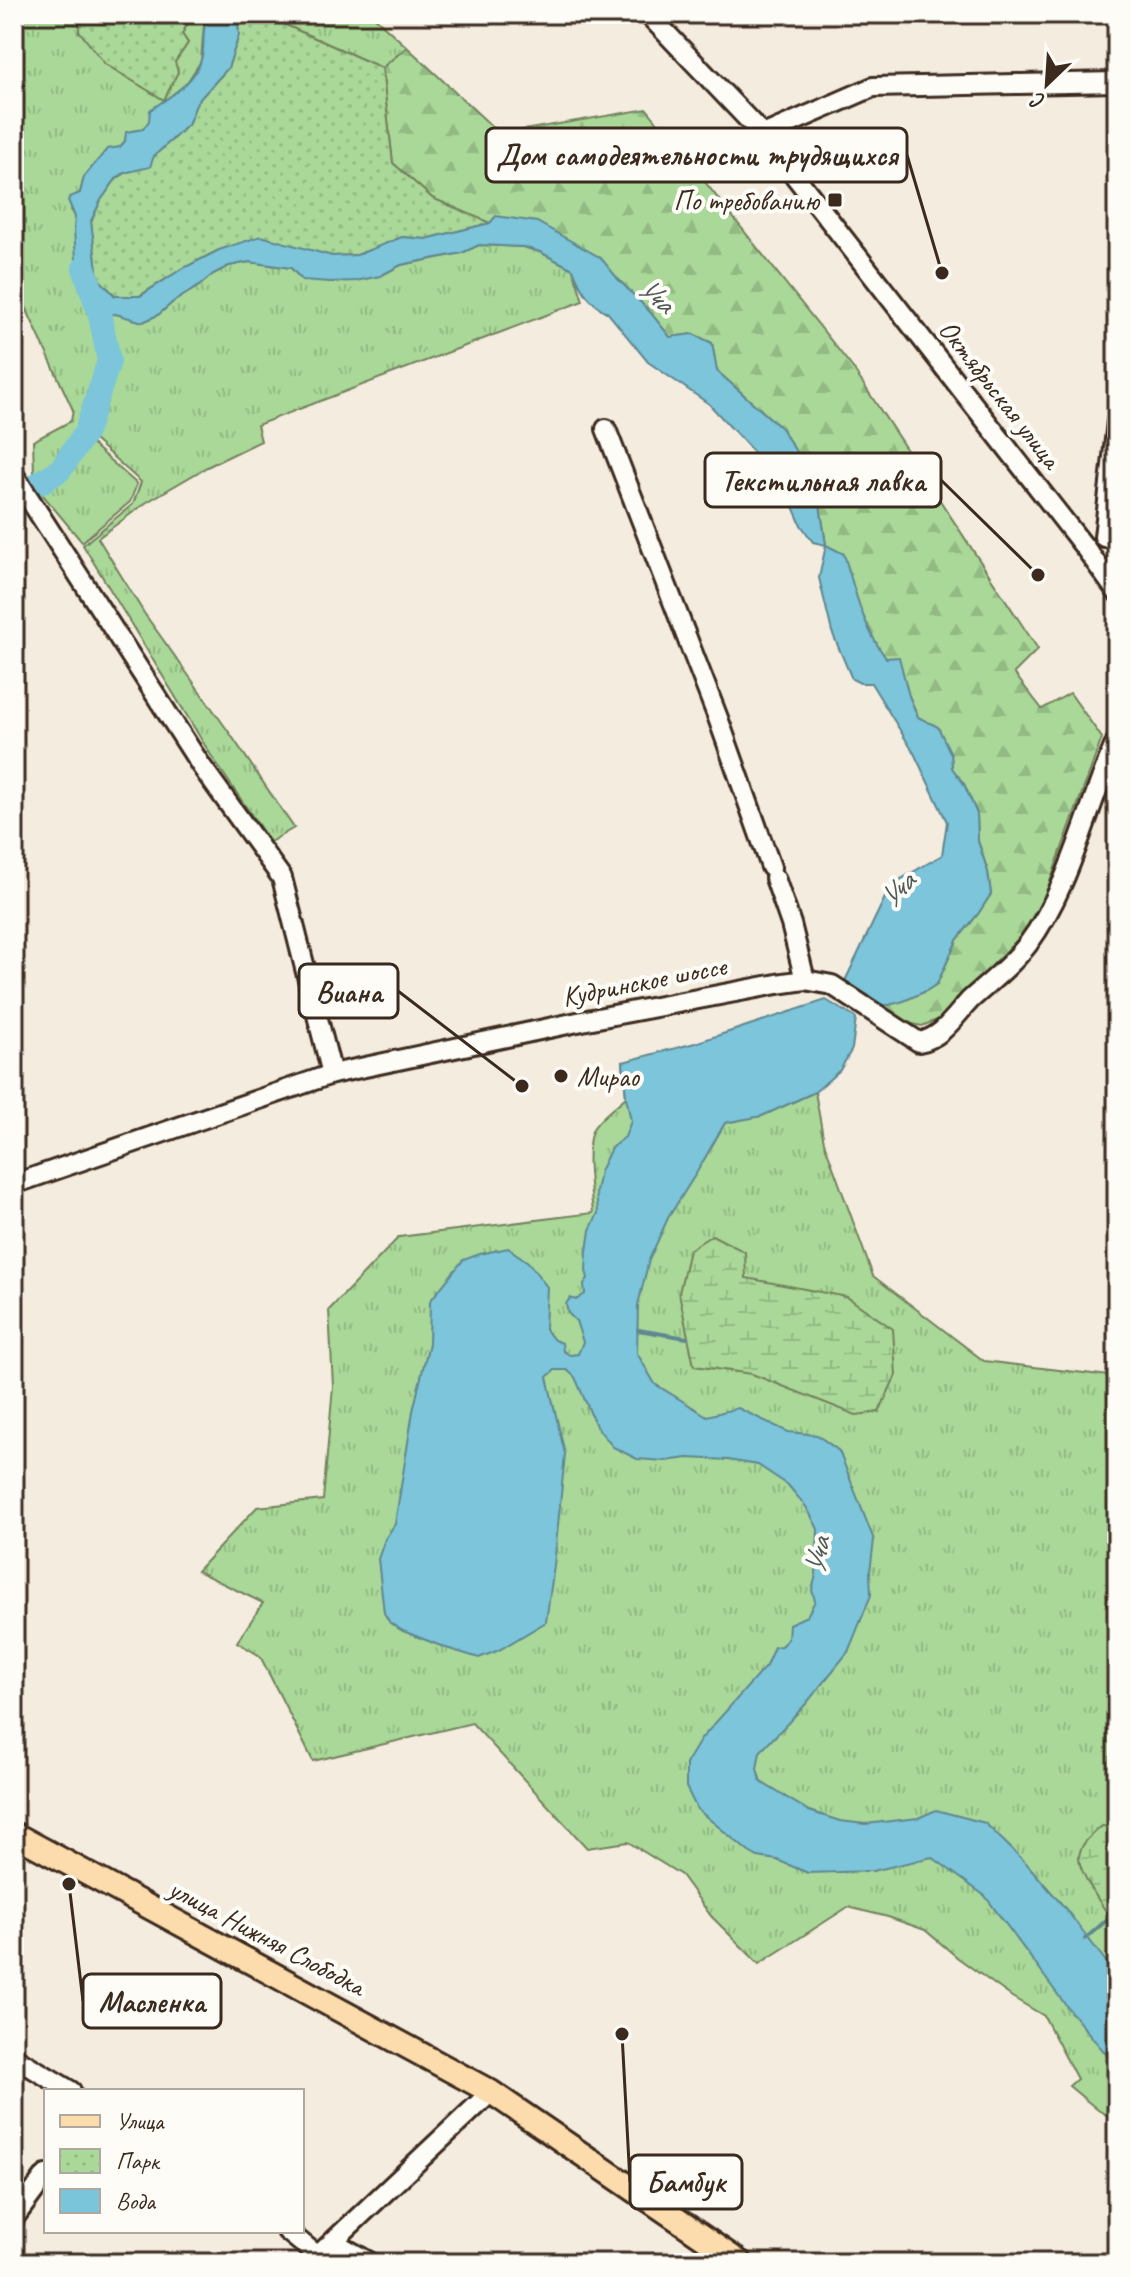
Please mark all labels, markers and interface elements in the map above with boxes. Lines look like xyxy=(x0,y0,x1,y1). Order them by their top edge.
north arrow xyxy=(1007,44,1087,124)
text: С xyxy=(1025,85,1050,116)
callout: Дом самодеятельности трудящихся xyxy=(486,128,907,182)
text: Дом самодеятельности трудящихся xyxy=(496,136,900,174)
place label: По требованию xyxy=(674,183,820,218)
marker: По требованию xyxy=(826,191,844,209)
water label: Уча xyxy=(630,269,685,323)
street label: Октябрьская улица xyxy=(931,313,1070,477)
callout: Текстильная лавка xyxy=(705,453,941,507)
text: Текстильная лавка xyxy=(721,462,928,500)
water label: Уча xyxy=(871,861,925,916)
street label: Кудринское шоссе xyxy=(559,948,731,1014)
callout: Виана xyxy=(299,964,398,1018)
text: Виана xyxy=(316,973,385,1011)
place label: Мирао xyxy=(577,1059,641,1094)
marker: Мирао xyxy=(552,1067,570,1085)
water label: Уча xyxy=(795,1532,839,1577)
street label: улица Нижняя Слободка xyxy=(161,1870,373,2005)
callout: Масленка xyxy=(83,1974,221,2028)
text: Масленка xyxy=(99,1983,208,2021)
legend xyxy=(44,2089,304,2233)
text: Улица xyxy=(116,2106,165,2136)
text: Парк xyxy=(116,2146,161,2176)
callout: Бамбук xyxy=(630,2155,742,2209)
text: Бамбук xyxy=(646,2163,727,2202)
text: Вода xyxy=(116,2186,156,2216)

